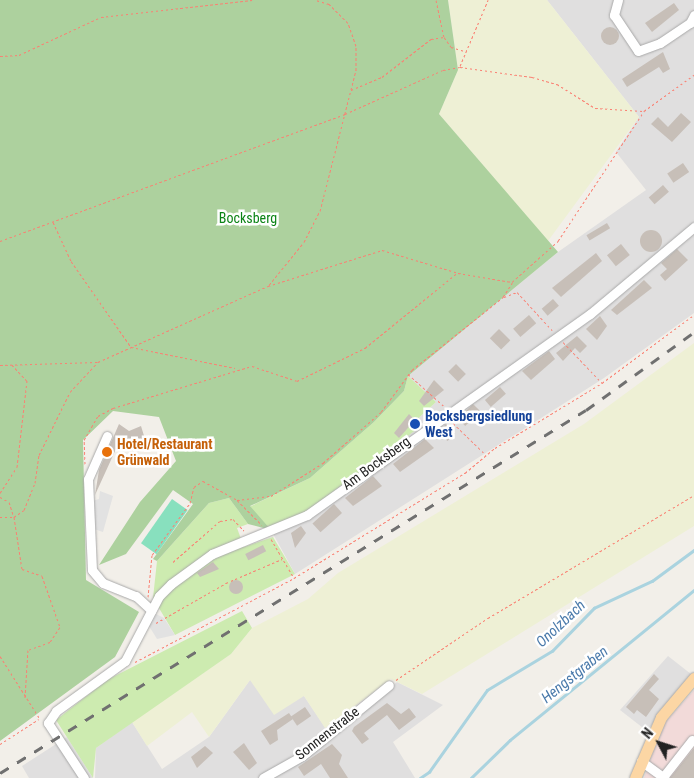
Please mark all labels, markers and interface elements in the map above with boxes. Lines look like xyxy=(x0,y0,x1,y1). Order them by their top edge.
park label: Bocksberg xyxy=(219,210,277,226)
place label: Bocksbergsiedlung West xyxy=(425,408,532,441)
marker: Bocksbergsiedlung West xyxy=(409,418,421,430)
street label: Am Bocksberg xyxy=(339,433,413,493)
place label: Hotel/Restaurant Grünwald xyxy=(117,436,213,468)
marker: Hotel/Restaurant Grünwald xyxy=(101,446,113,458)
water label: Onolzbach xyxy=(533,597,589,651)
water label: Hengstgraben xyxy=(538,643,612,707)
street label: Sonnenstraße xyxy=(292,703,362,763)
north arrow xyxy=(634,718,684,768)
text: N xyxy=(639,725,656,742)

